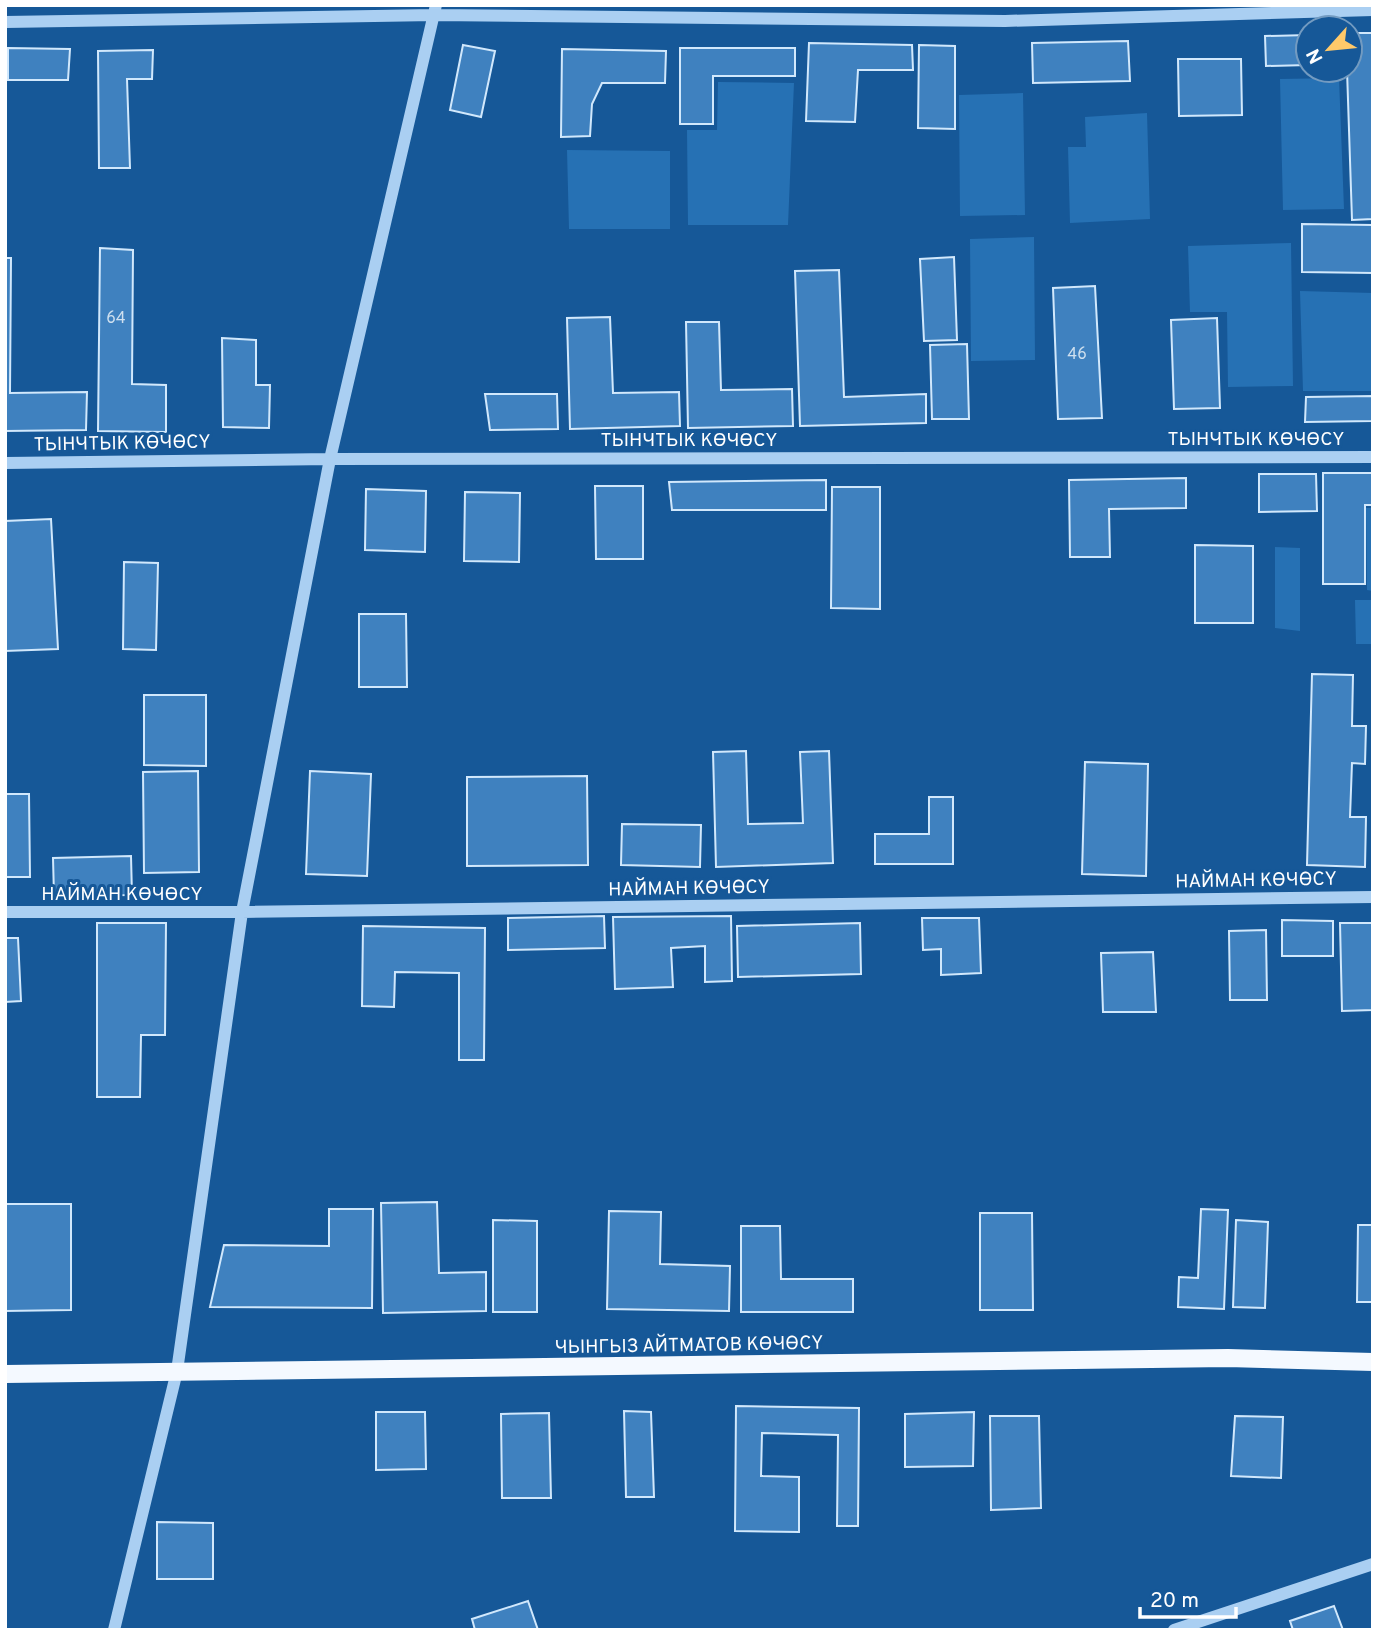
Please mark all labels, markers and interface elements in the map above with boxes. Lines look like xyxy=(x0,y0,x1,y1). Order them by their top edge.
north arrow xyxy=(1294,14,1364,84)
text: N xyxy=(1302,44,1329,67)
house number: 64 xyxy=(106,309,126,329)
house number: 46 xyxy=(1067,345,1087,365)
street label: ТЫНЧТЫК КӨЧӨСҮ xyxy=(1168,428,1344,452)
street label: ТЫНЧТЫК КӨЧӨСҮ xyxy=(601,429,777,453)
street label: ТЫНЧТЫК КӨЧӨСҮ xyxy=(33,430,211,458)
street label: НАЙМАН КӨЧӨСҮ xyxy=(1175,867,1337,894)
street label: НАЙМАН КӨЧӨСҮ xyxy=(608,875,770,902)
street label: НАЙМАН КӨЧӨСҮ xyxy=(41,882,203,907)
street label: ЧЫНГЫЗ АЙТМАТОВ КӨЧӨСҮ xyxy=(554,1331,824,1360)
scale bar xyxy=(1140,1576,1236,1620)
text: 20 m xyxy=(1150,1588,1199,1615)

